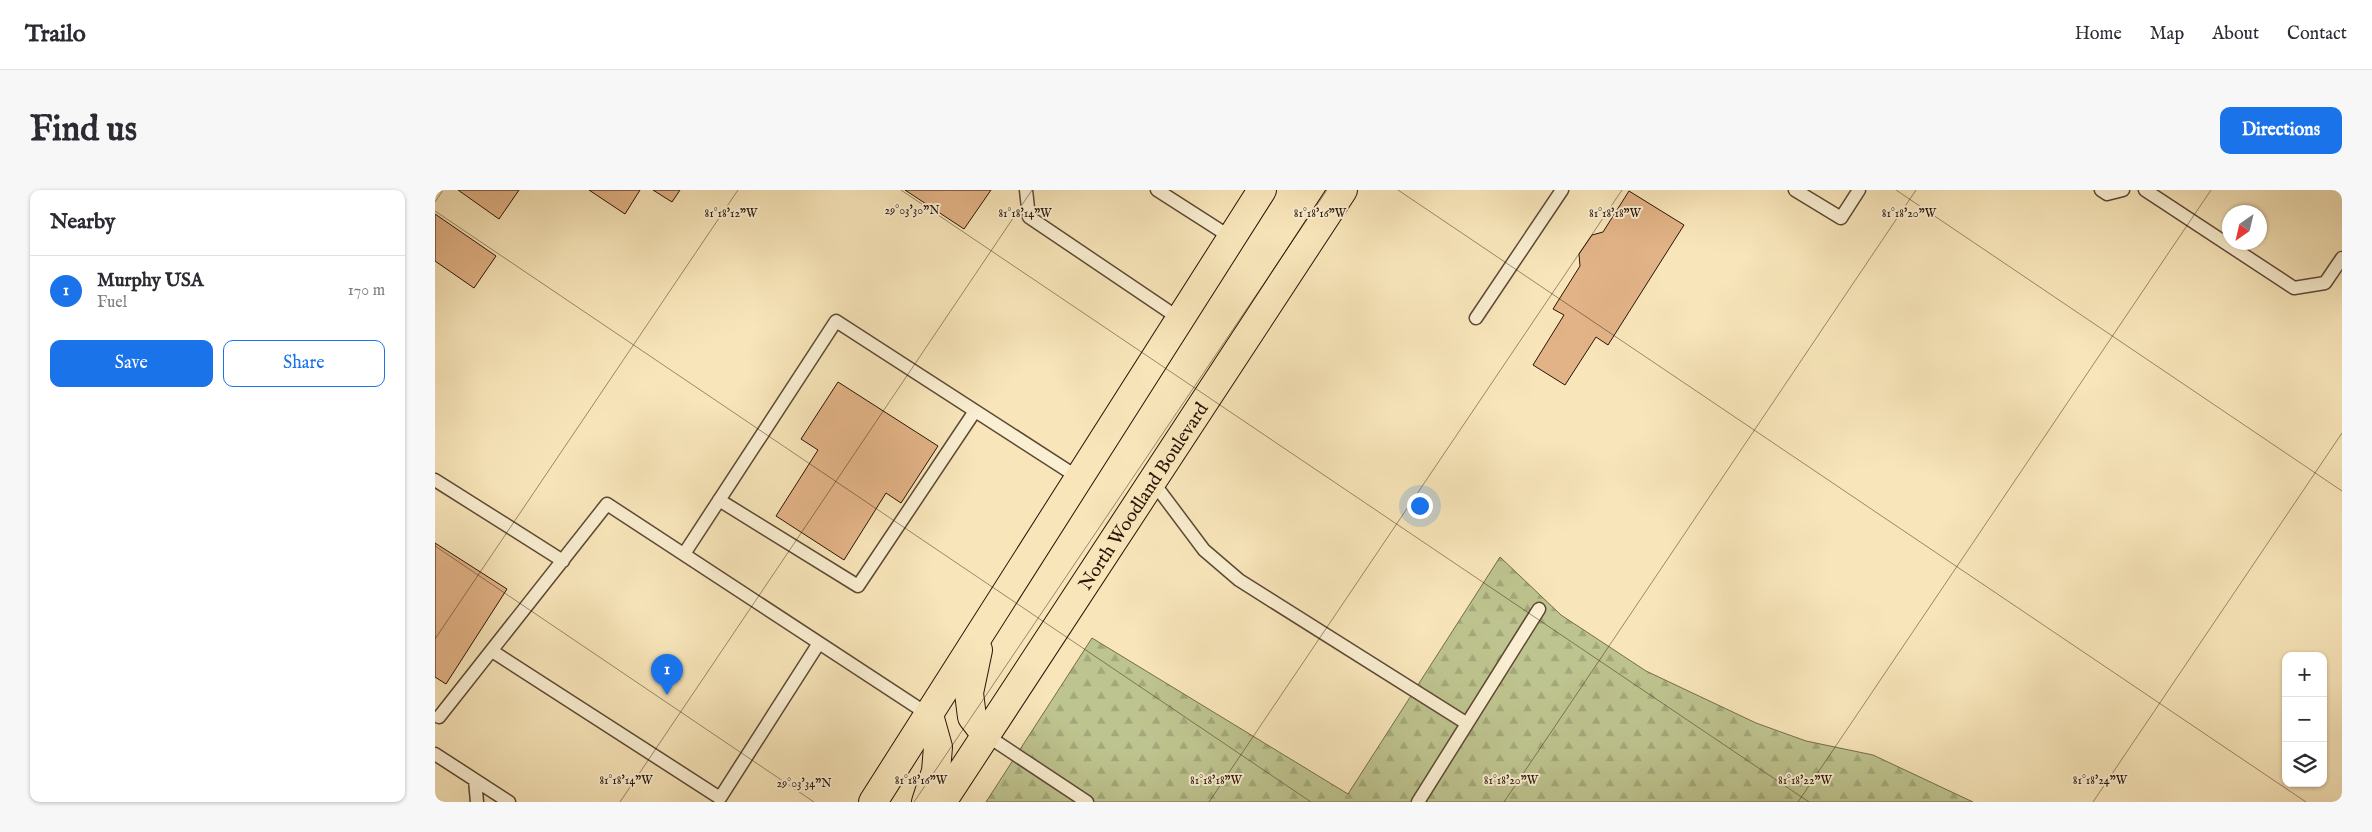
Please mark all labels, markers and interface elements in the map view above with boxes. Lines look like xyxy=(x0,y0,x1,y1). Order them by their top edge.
text: Trailo xyxy=(25,19,86,50)
text: Home xyxy=(2075,23,2122,46)
text: Map xyxy=(2150,23,2184,46)
text: About xyxy=(2212,23,2259,46)
text: Contact xyxy=(2287,23,2347,46)
button: Directions xyxy=(2220,107,2342,154)
text: Find us xyxy=(30,108,137,153)
text: 29°03'30"N xyxy=(884,203,940,218)
north arrow xyxy=(2222,205,2267,250)
text: 81°18'12"W xyxy=(705,206,758,221)
text: 81°18'14"W xyxy=(998,206,1052,221)
text: 81°18'16"W xyxy=(1294,206,1347,221)
text: 81°18'18"W xyxy=(1589,206,1642,221)
text: 81°18'20"W xyxy=(1882,206,1937,221)
text: Nearby xyxy=(50,209,115,236)
text: Murphy USA xyxy=(97,269,204,293)
text: 1 xyxy=(63,281,69,301)
text: 170 m xyxy=(348,281,385,301)
text: Fuel xyxy=(97,293,127,313)
button: Save xyxy=(50,340,213,387)
button: Share xyxy=(223,340,385,387)
street label: North Woodland Boulevard xyxy=(1074,398,1215,595)
your location xyxy=(1407,493,1433,519)
map controls xyxy=(2282,652,2327,787)
button: + xyxy=(2282,652,2327,697)
pin: 1 xyxy=(651,654,683,695)
button: − xyxy=(2282,697,2327,742)
button: layers xyxy=(2282,742,2327,787)
text: 81°18'14"W xyxy=(599,773,653,788)
text: 81°18'16"W xyxy=(895,773,948,788)
text: 81°18'18"W xyxy=(1190,773,1243,788)
text: 81°18'20"W xyxy=(1484,773,1539,788)
text: 81°18'22"W xyxy=(1778,773,1833,788)
text: 81°18'24"W xyxy=(2073,773,2128,788)
text: 29°03'34"N xyxy=(776,776,832,791)

